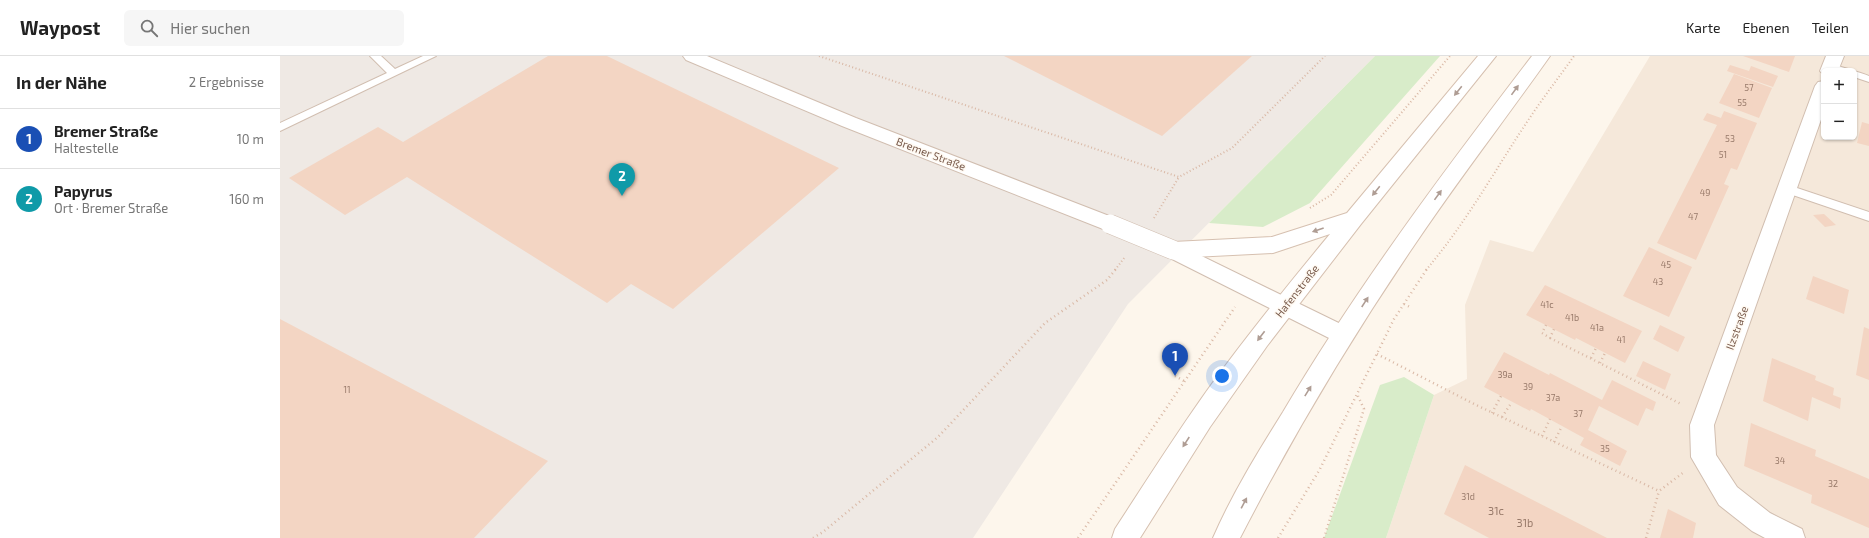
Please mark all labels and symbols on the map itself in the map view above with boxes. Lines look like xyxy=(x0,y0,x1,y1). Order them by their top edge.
house number: 57 xyxy=(1744,82,1754,93)
one-way arrow xyxy=(1454,85,1463,96)
one-way arrow xyxy=(1511,85,1520,96)
house number: 55 xyxy=(1737,97,1747,108)
house number: 53 xyxy=(1725,133,1735,144)
street label: Bremer Straße xyxy=(895,134,968,173)
house number: 51 xyxy=(1719,149,1727,160)
pin: 2 xyxy=(609,163,635,196)
one-way arrow xyxy=(1372,186,1381,197)
house number: 49 xyxy=(1700,187,1710,198)
one-way arrow xyxy=(1434,190,1442,200)
house number: 47 xyxy=(1688,211,1698,222)
one-way arrow xyxy=(1312,228,1324,234)
house number: 45 xyxy=(1661,259,1671,270)
street label: Hafenstraße xyxy=(1272,262,1321,320)
house number: 43 xyxy=(1653,276,1663,287)
one-way arrow xyxy=(1361,296,1368,308)
house number: 41c xyxy=(1540,299,1554,310)
street label: Ilzstraße xyxy=(1723,304,1750,351)
house number: 41b xyxy=(1565,312,1579,323)
house number: 41a xyxy=(1590,322,1604,333)
one-way arrow xyxy=(1257,331,1266,342)
house number: 41 xyxy=(1616,334,1626,345)
pin: 1 xyxy=(1162,343,1188,376)
your location xyxy=(1212,366,1232,386)
house number: 39a xyxy=(1497,369,1513,380)
house number: 39 xyxy=(1523,381,1533,392)
house number: 11 xyxy=(343,384,351,395)
one-way arrow xyxy=(1304,386,1312,396)
house number: 37a xyxy=(1546,392,1560,403)
house number: 37 xyxy=(1573,408,1583,419)
one-way arrow xyxy=(1182,437,1190,447)
house number: 35 xyxy=(1600,443,1610,454)
house number: 34 xyxy=(1775,455,1786,466)
house number: 32 xyxy=(1828,478,1838,489)
house number: 31d xyxy=(1461,491,1475,502)
one-way arrow xyxy=(1241,498,1247,509)
house number: 31c xyxy=(1488,504,1504,517)
house number: 31b xyxy=(1517,516,1533,529)

